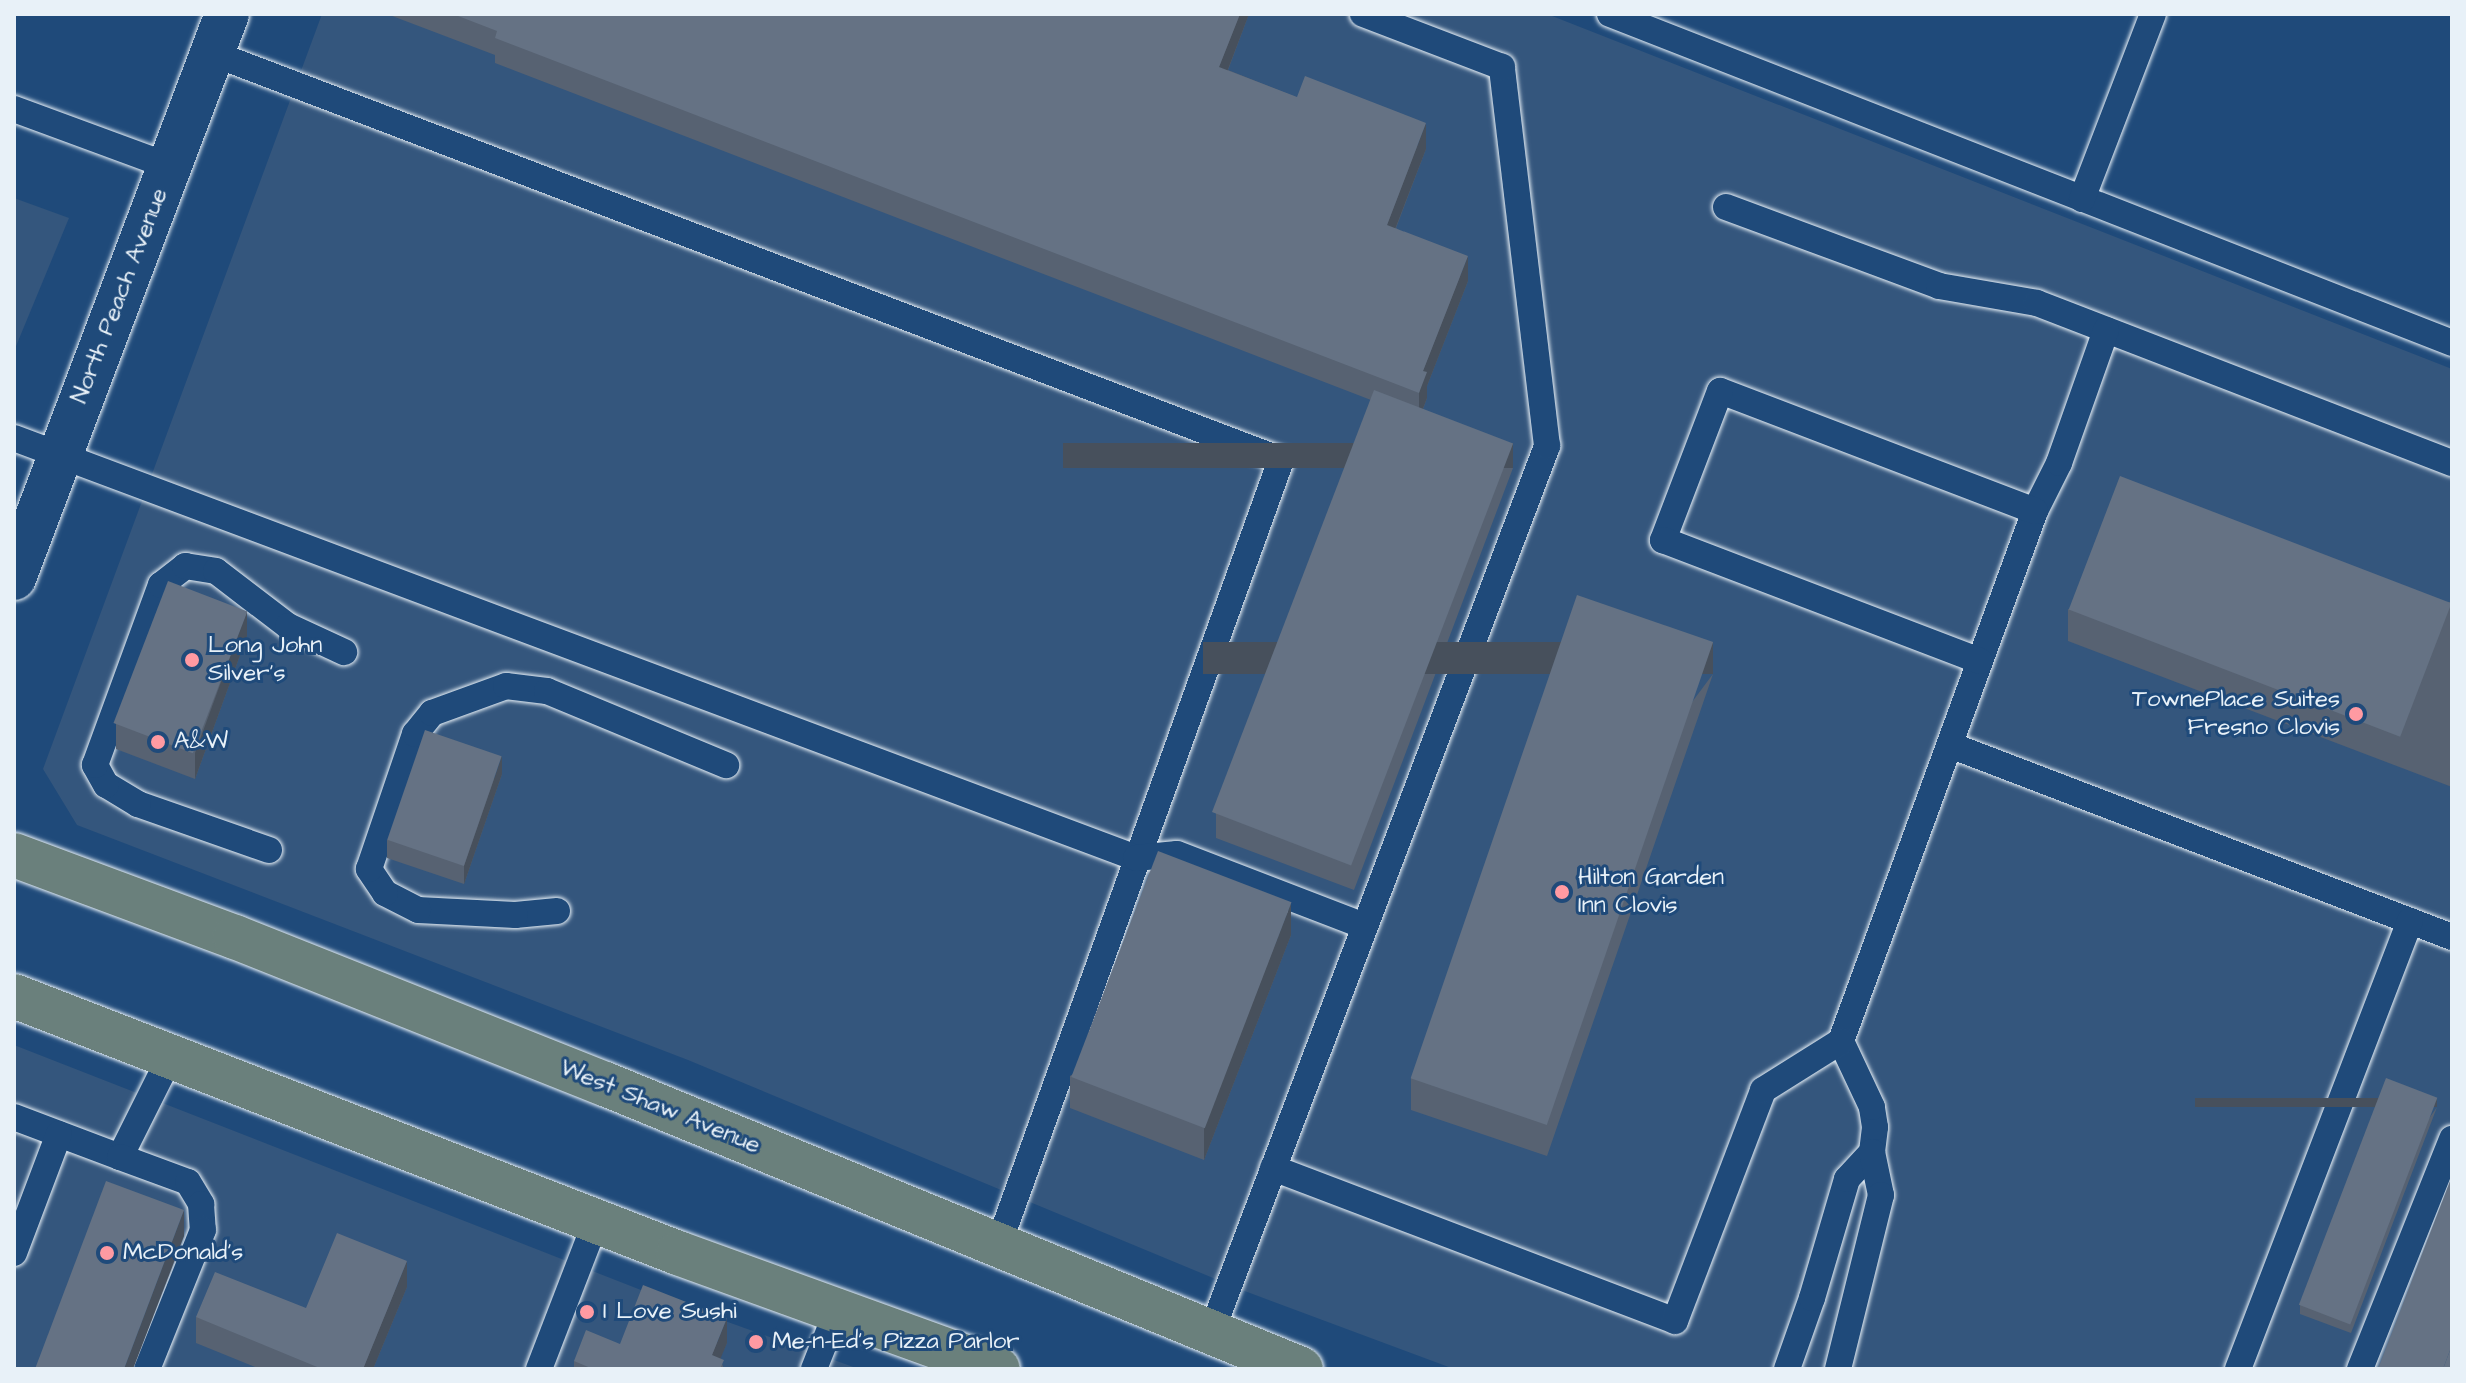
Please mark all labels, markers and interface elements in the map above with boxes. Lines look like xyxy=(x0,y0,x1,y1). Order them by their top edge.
street label: North Peach Avenue xyxy=(66,184,174,408)
place label: Long John Silver's xyxy=(208,632,322,688)
marker: Long John Silver's xyxy=(183,651,201,669)
place label: TownePlace Suites Fresno Clovis xyxy=(2132,686,2340,742)
marker: TownePlace Suites Fresno Clovis xyxy=(2347,705,2365,723)
place label: A&W xyxy=(174,728,228,756)
marker: A&W xyxy=(149,733,167,751)
place label: Hilton Garden Inn Clovis xyxy=(1578,864,1724,920)
marker: Hilton Garden Inn Clovis xyxy=(1553,883,1571,901)
street label: West Shaw Avenue xyxy=(556,1054,764,1160)
place label: McDonald's xyxy=(123,1239,243,1267)
marker: McDonald's xyxy=(98,1244,116,1262)
place label: I Love Sushi xyxy=(603,1298,737,1326)
marker: I Love Sushi xyxy=(578,1303,596,1321)
place label: Me-n-Ed's Pizza Parlor xyxy=(772,1328,1020,1356)
marker: Me-n-Ed's Pizza Parlor xyxy=(747,1333,765,1351)

